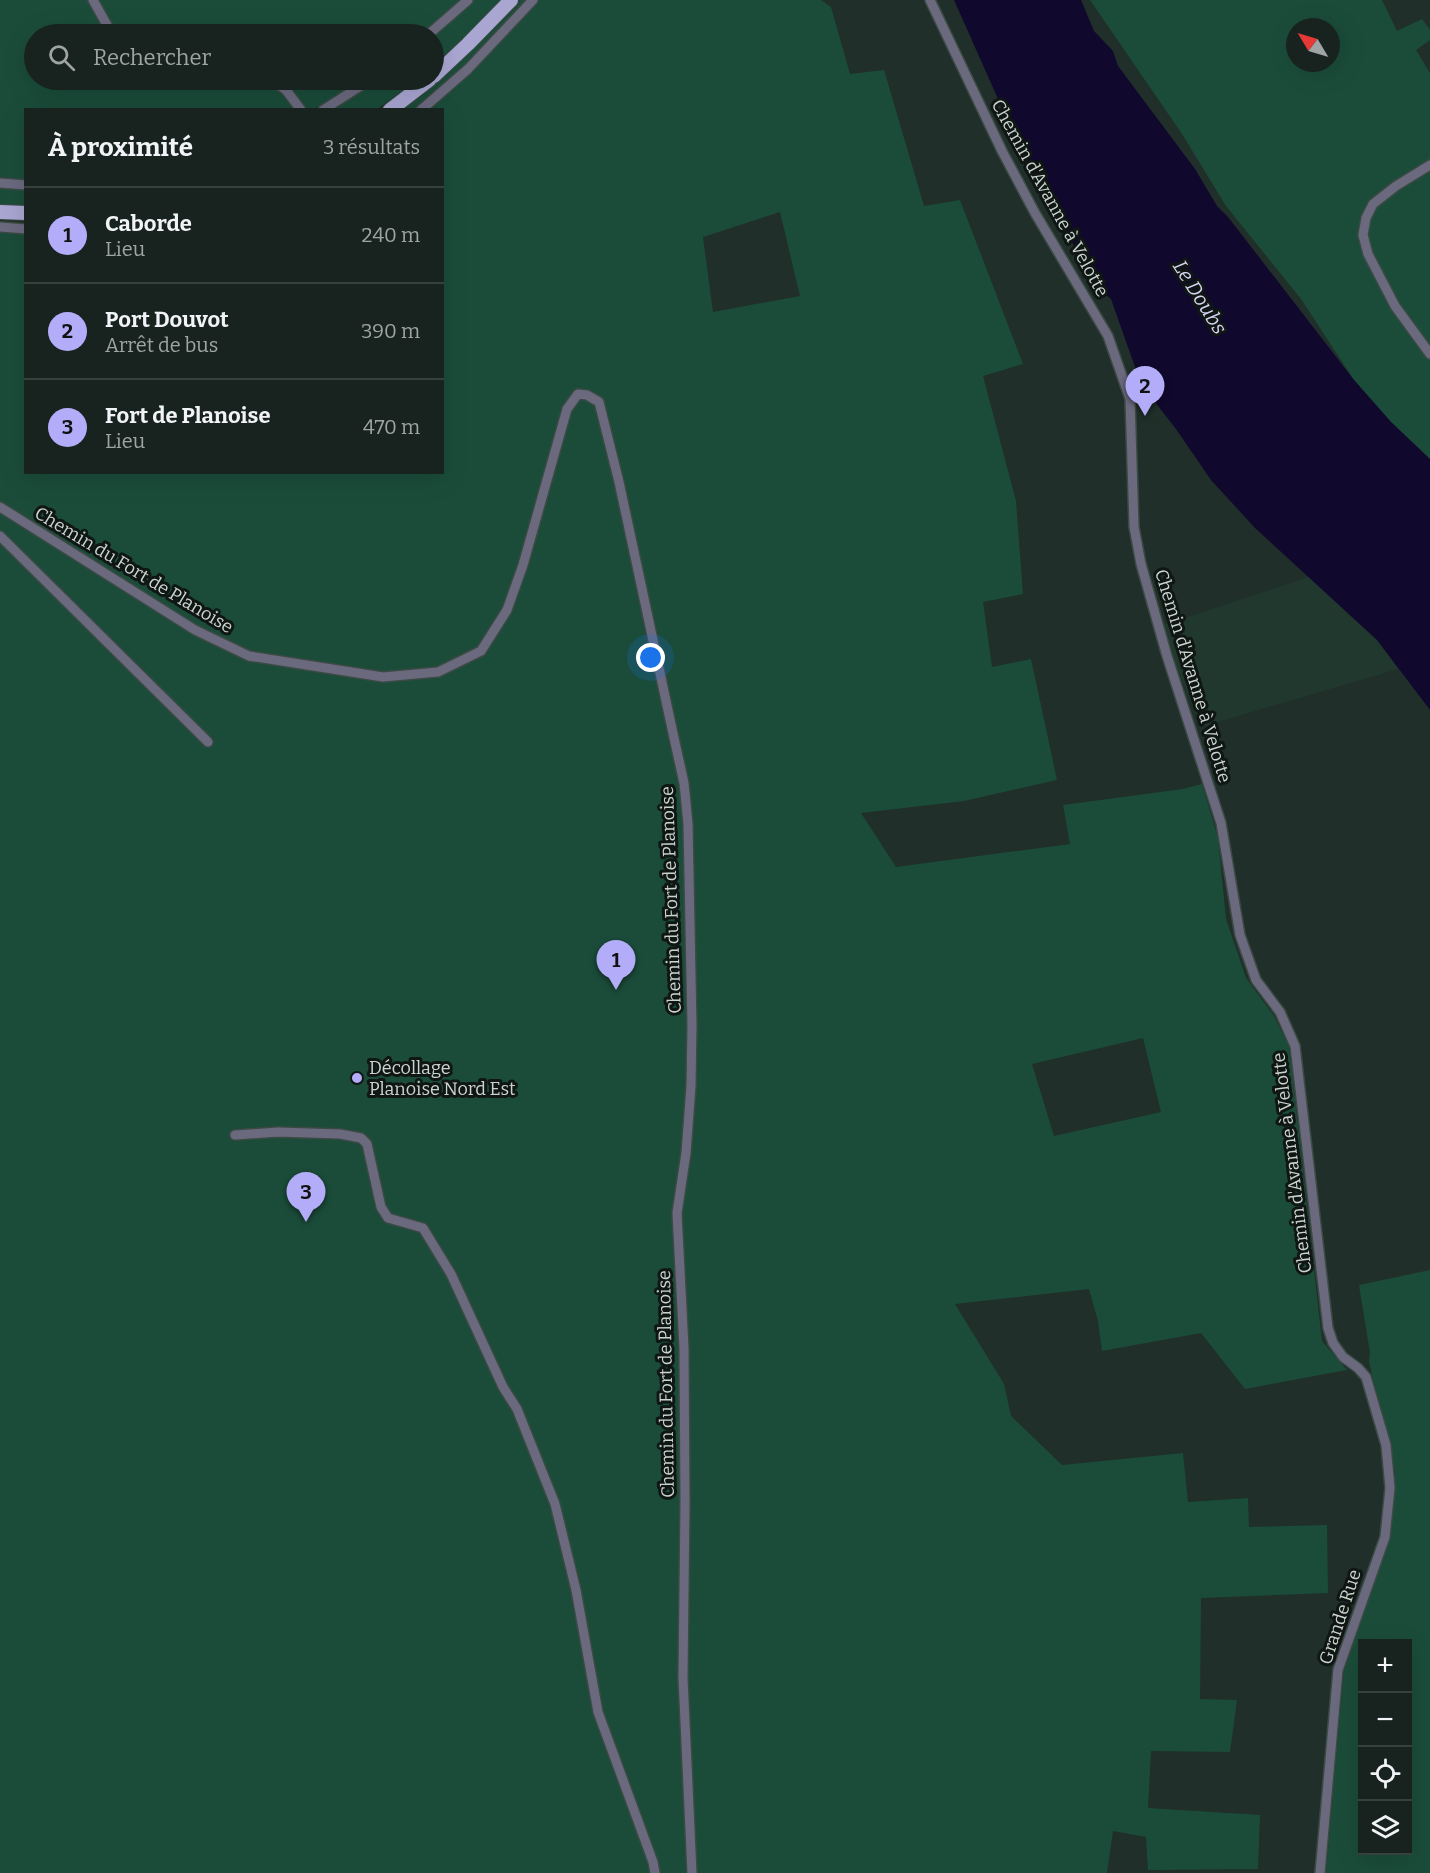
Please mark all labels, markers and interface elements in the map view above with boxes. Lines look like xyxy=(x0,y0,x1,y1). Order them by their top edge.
north arrow xyxy=(1286,18,1340,72)
search box xyxy=(24,24,444,90)
icon: search xyxy=(45,41,78,74)
text: Rechercher xyxy=(93,44,211,71)
street label: Chemin d'Avanne à Velotte xyxy=(987,96,1113,300)
text: À proximité xyxy=(48,132,193,163)
text: 3 résultats xyxy=(323,135,420,159)
text: Caborde xyxy=(105,210,192,237)
text: 1 xyxy=(63,223,72,247)
text: 240 m xyxy=(362,223,420,247)
text: Lieu xyxy=(105,237,145,261)
water label: Le Doubs xyxy=(1168,256,1232,338)
text: Port Douvot xyxy=(105,306,229,333)
text: 2 xyxy=(62,319,73,343)
text: 390 m xyxy=(361,319,420,343)
text: Arrêt de bus xyxy=(105,333,218,357)
pin: 2 xyxy=(1126,366,1164,416)
text: Fort de Planoise xyxy=(105,402,271,429)
text: 3 xyxy=(62,415,73,439)
text: 470 m xyxy=(363,415,420,439)
text: Lieu xyxy=(105,429,145,453)
street label: Chemin du Fort de Planoise xyxy=(31,502,237,638)
street label: Chemin d'Avanne à Velotte xyxy=(1150,567,1236,785)
your location xyxy=(636,643,665,672)
street label: Chemin du Fort de Planoise xyxy=(656,786,686,1014)
pin: 1 xyxy=(596,940,636,990)
street label: Chemin d'Avanne à Velotte xyxy=(1268,1051,1316,1275)
place label: Décollage Planoise Nord Est xyxy=(369,1057,516,1100)
marker: Décollage Planoise Nord Est xyxy=(350,1071,364,1085)
pin: 3 xyxy=(286,1172,326,1222)
street label: Chemin du Fort de Planoise xyxy=(653,1270,679,1498)
street label: Grande Rue xyxy=(1314,1567,1366,1667)
map controls xyxy=(1358,1639,1412,1855)
button: + xyxy=(1358,1639,1412,1693)
button: − xyxy=(1358,1693,1412,1747)
button: locate xyxy=(1358,1747,1412,1801)
button: layers xyxy=(1358,1801,1412,1855)

